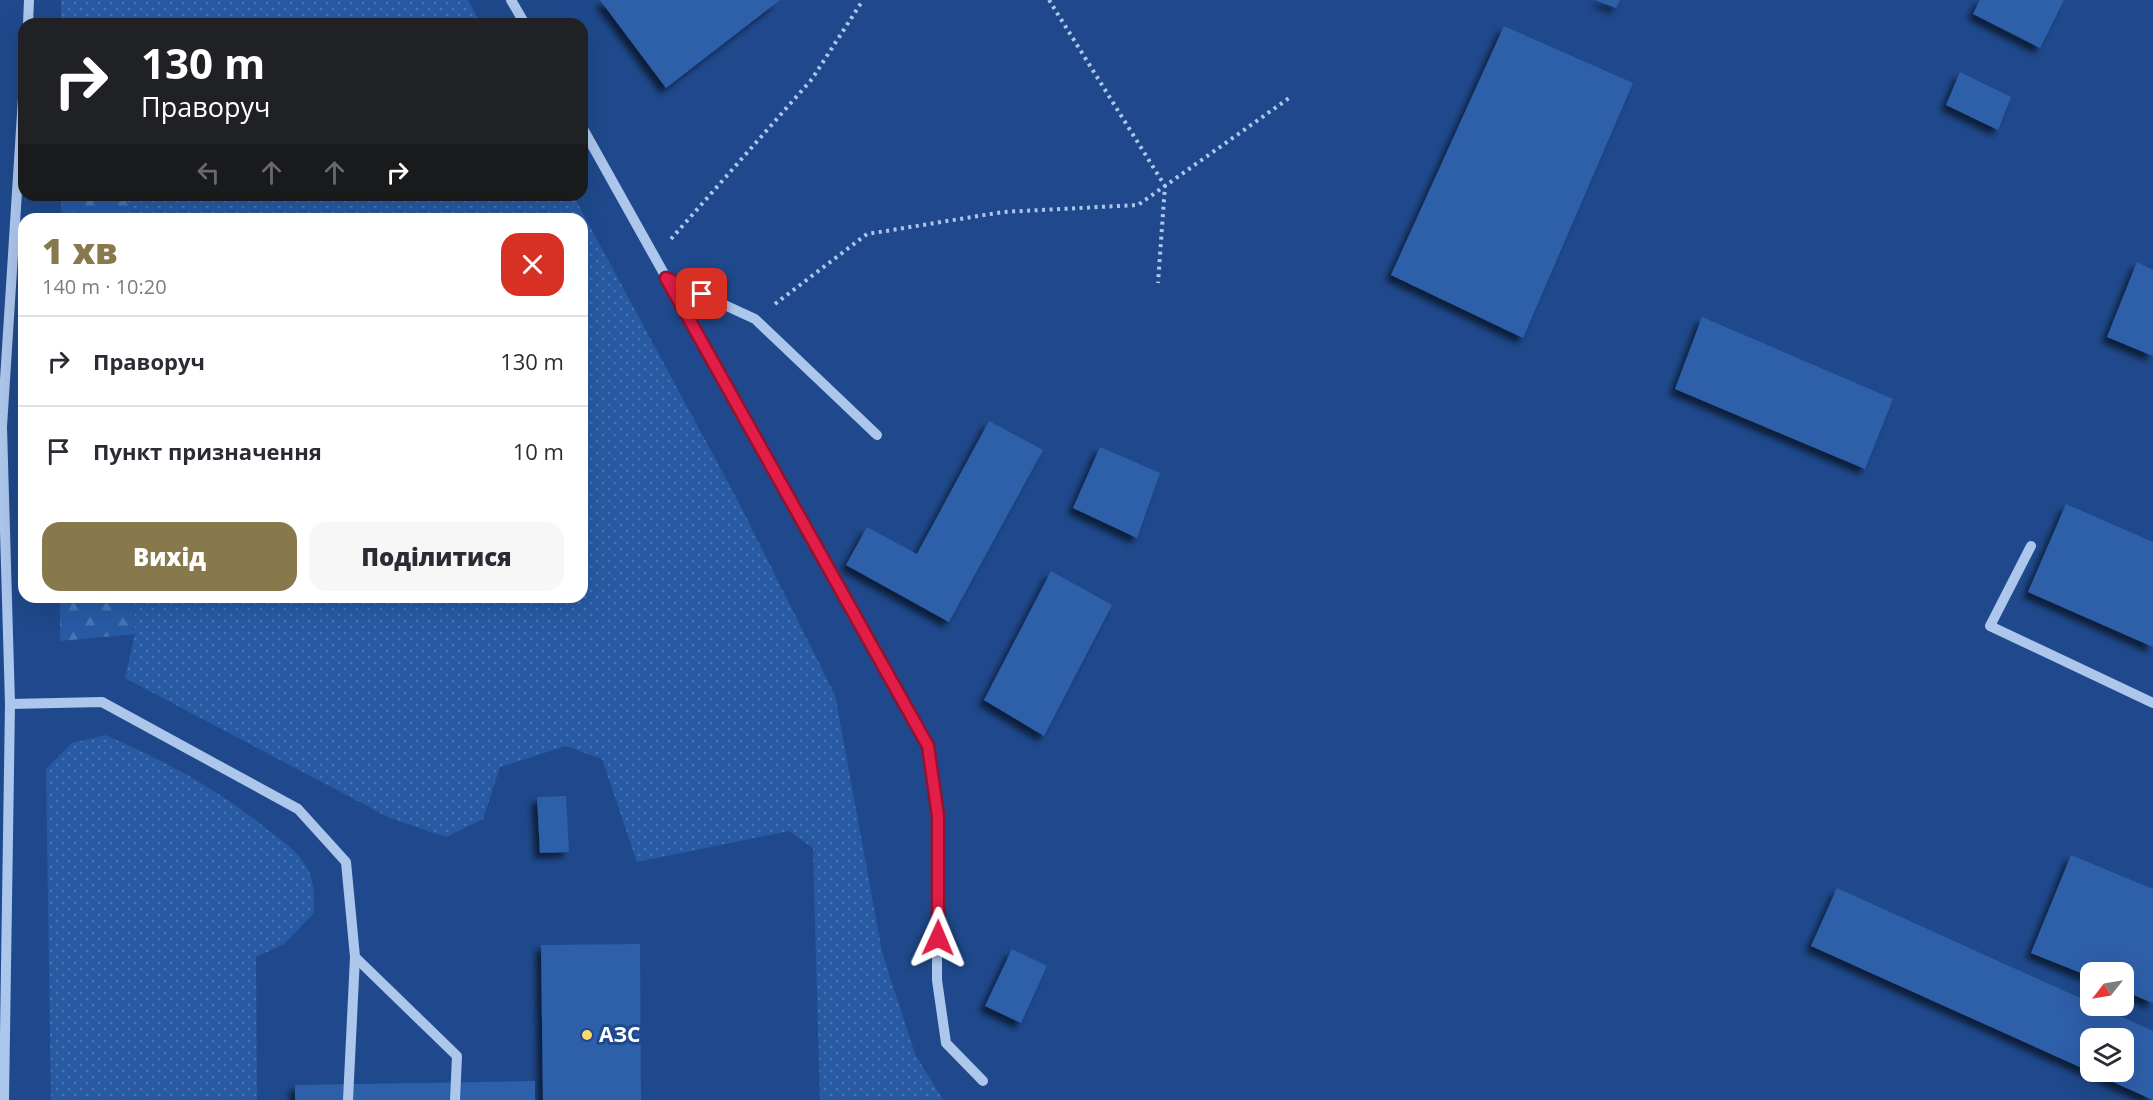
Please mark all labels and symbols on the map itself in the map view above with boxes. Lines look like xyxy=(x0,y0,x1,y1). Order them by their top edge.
pin xyxy=(676,268,727,319)
position arrow xyxy=(906,906,970,970)
north arrow xyxy=(2080,962,2134,1016)
place label: АЗС xyxy=(599,1020,640,1048)
marker: АЗС xyxy=(580,1028,594,1042)

